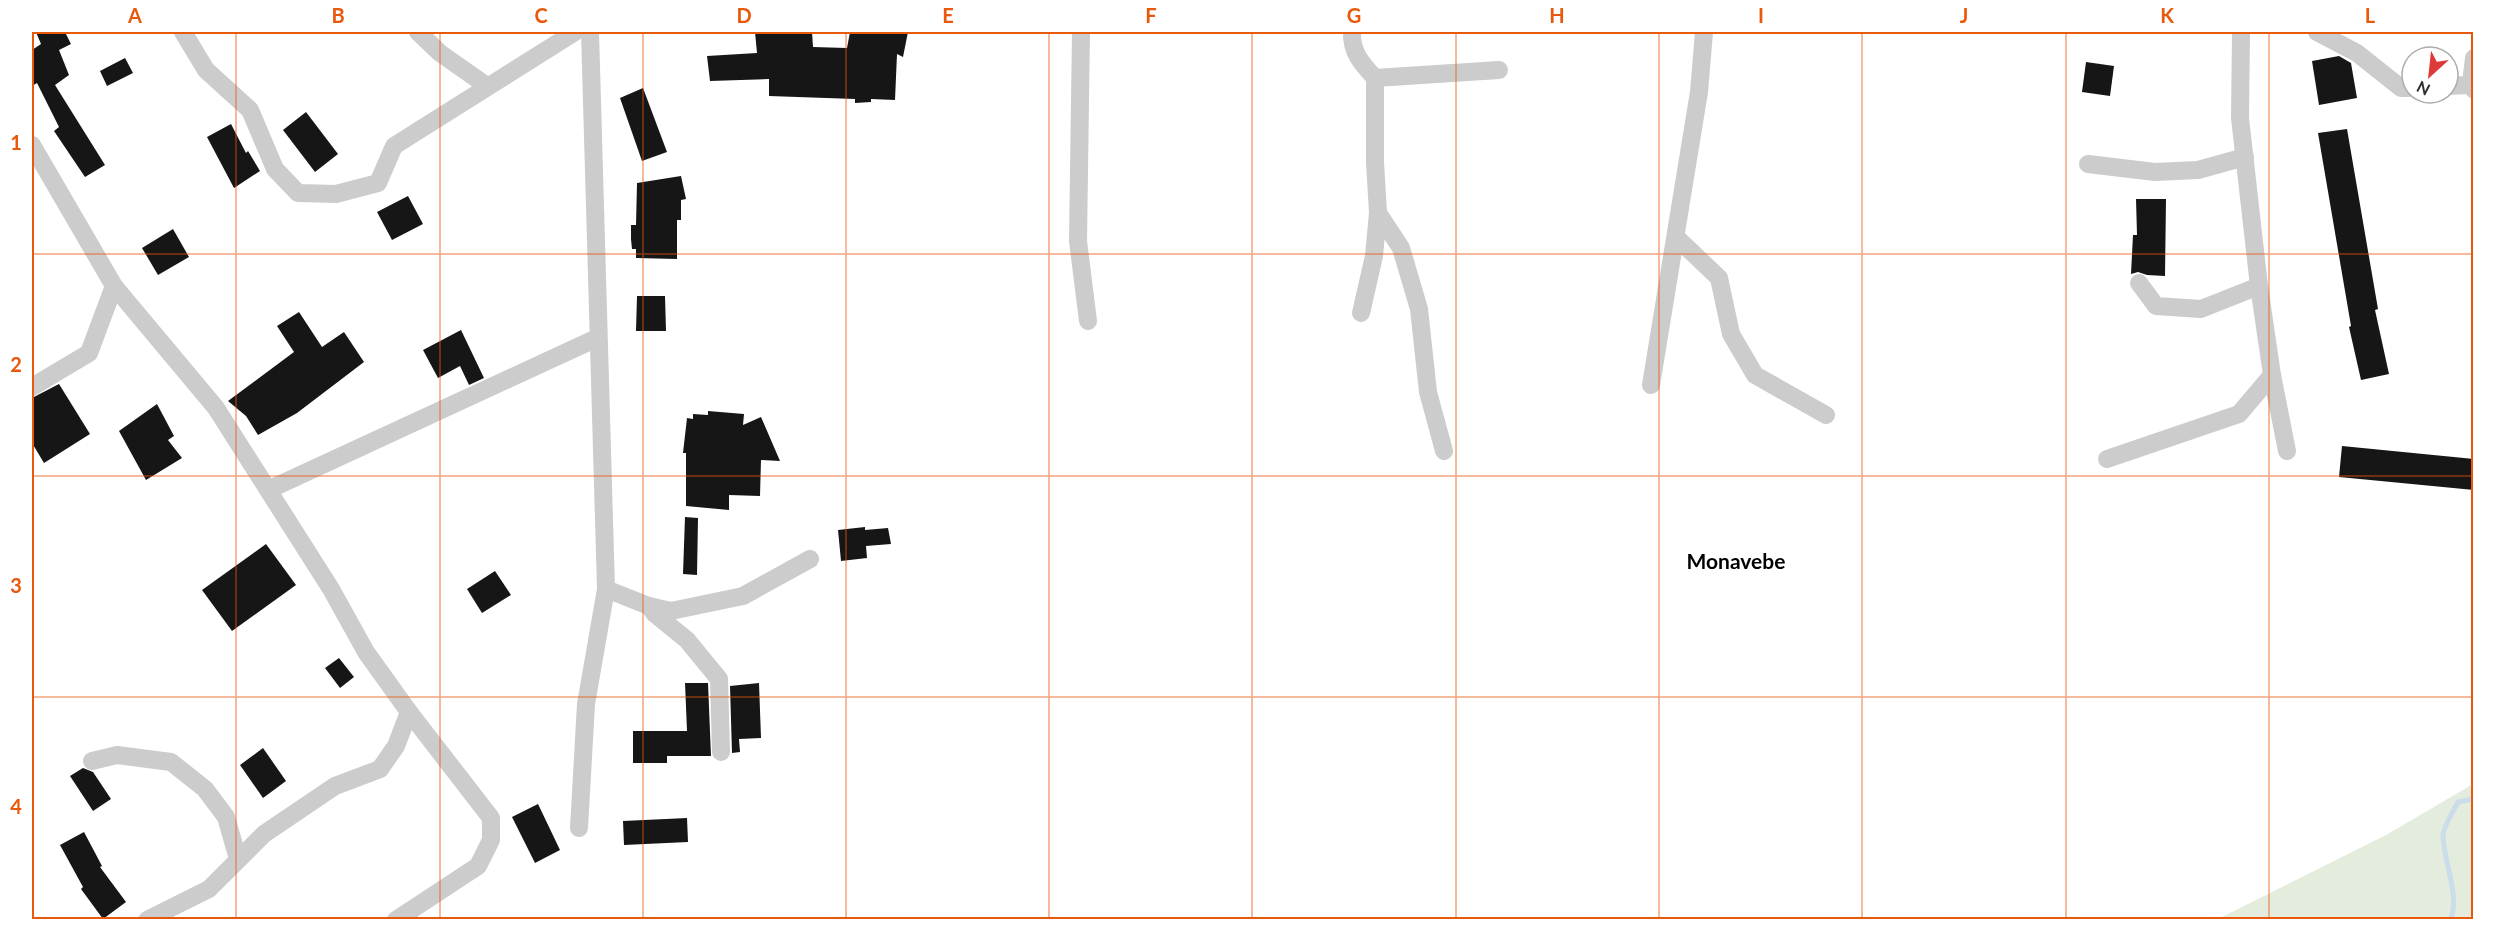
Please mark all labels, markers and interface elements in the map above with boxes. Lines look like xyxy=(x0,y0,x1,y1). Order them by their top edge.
text: A xyxy=(127,3,142,27)
text: B xyxy=(331,3,345,27)
text: C xyxy=(534,3,548,27)
text: D xyxy=(736,3,752,27)
text: E xyxy=(942,3,954,27)
text: F xyxy=(1145,3,1157,27)
text: G xyxy=(1347,3,1361,27)
text: H xyxy=(1549,3,1565,27)
text: I xyxy=(1758,3,1764,27)
text: J xyxy=(1960,3,1968,27)
text: K xyxy=(2160,3,2174,27)
text: L xyxy=(2365,3,2376,27)
north arrow xyxy=(2400,45,2460,105)
text: N xyxy=(2413,78,2433,100)
text: 1 xyxy=(10,130,22,154)
text: 2 xyxy=(10,352,22,376)
district label: Monavebe xyxy=(1687,548,1785,573)
text: 3 xyxy=(10,573,22,597)
text: 4 xyxy=(10,794,22,818)

